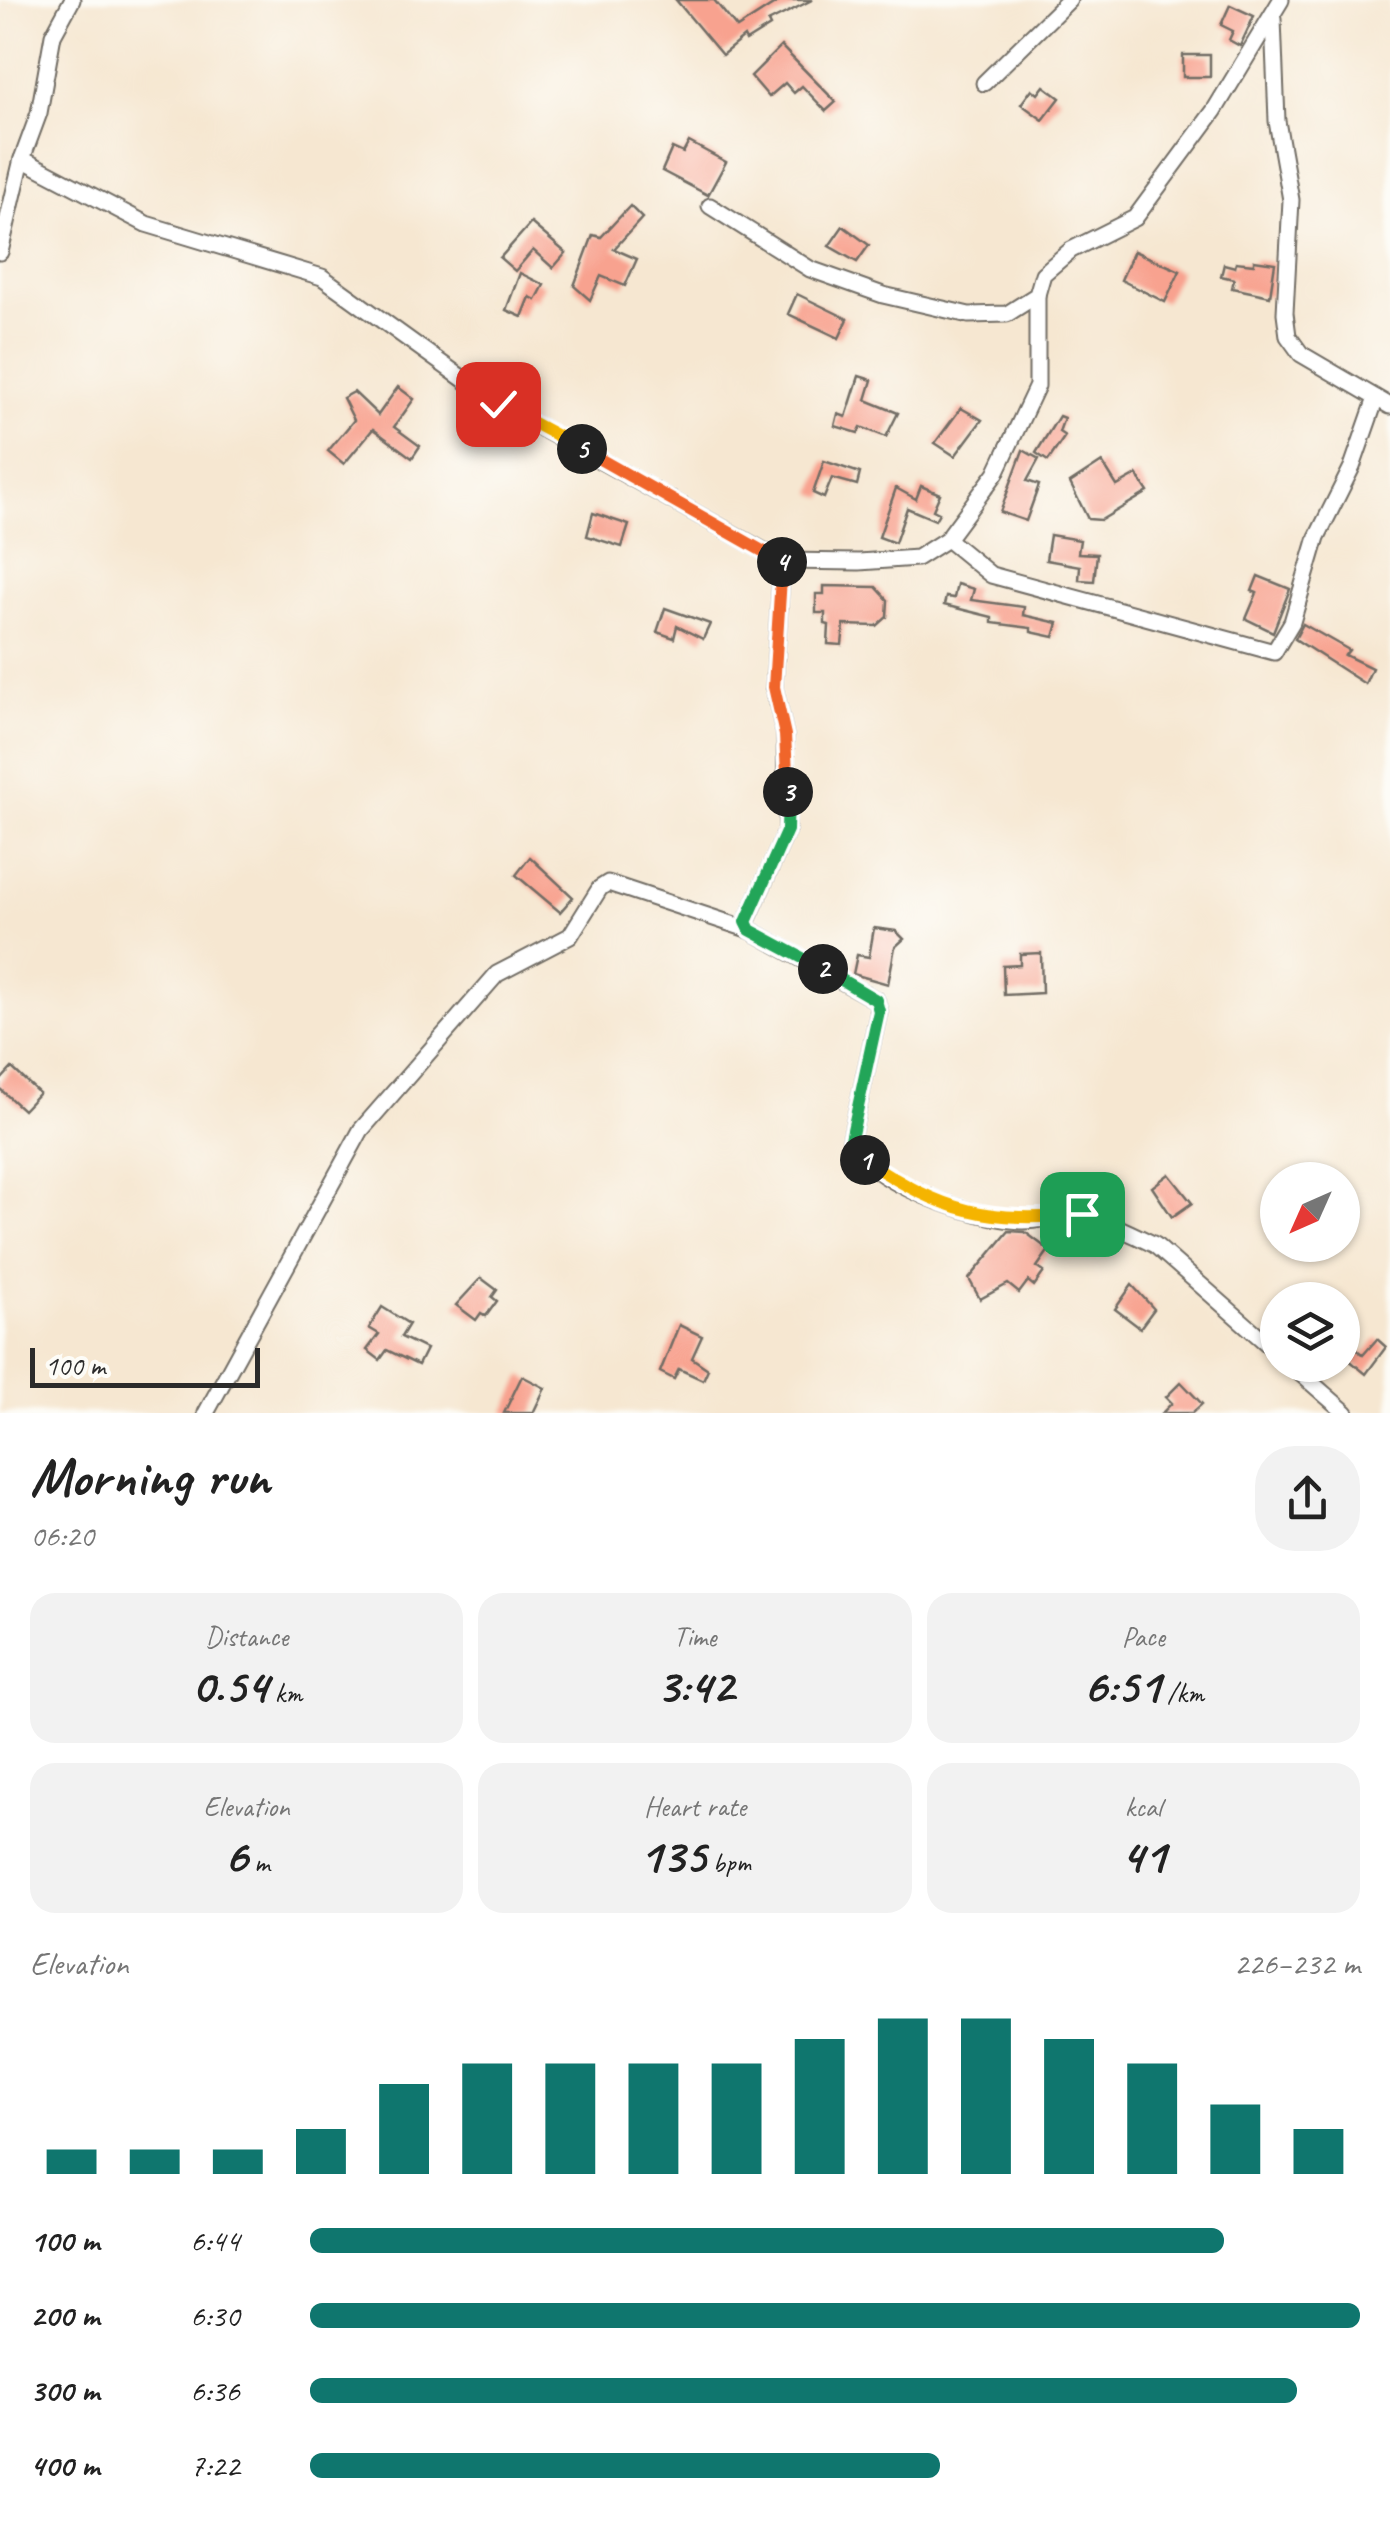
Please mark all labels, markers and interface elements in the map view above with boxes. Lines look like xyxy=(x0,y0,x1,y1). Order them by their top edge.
pin xyxy=(456,362,541,447)
icon: check xyxy=(471,377,526,432)
pin: 5 xyxy=(557,424,607,474)
text: 5 xyxy=(576,431,588,466)
pin: 4 xyxy=(757,537,807,587)
text: 4 xyxy=(776,544,788,579)
pin: 3 xyxy=(763,767,813,817)
text: 3 xyxy=(782,774,794,809)
pin: 2 xyxy=(798,944,848,994)
text: 2 xyxy=(817,951,829,986)
pin: 1 xyxy=(840,1135,890,1185)
text: 1 xyxy=(859,1142,871,1177)
north arrow xyxy=(1260,1162,1360,1262)
map controls xyxy=(1260,1162,1360,1382)
pin xyxy=(1040,1172,1125,1257)
icon: arrive xyxy=(1055,1187,1110,1242)
button: layers xyxy=(1260,1282,1360,1382)
scale bar xyxy=(30,1343,260,1388)
text: 100 m xyxy=(45,1348,105,1383)
text: Morning run xyxy=(30,1442,270,1512)
button: share xyxy=(1255,1446,1360,1551)
text: 06:20 xyxy=(30,1515,94,1556)
text: Distance xyxy=(205,1619,288,1654)
text: Time xyxy=(674,1619,716,1654)
text: Pace xyxy=(1122,1619,1165,1654)
text: 0.54 xyxy=(191,1654,268,1717)
text: 3:42 xyxy=(656,1654,734,1717)
text: 6:51 xyxy=(1083,1654,1160,1717)
text: km xyxy=(268,1675,302,1710)
text: /km xyxy=(1160,1675,1204,1710)
text: Elevation xyxy=(204,1789,290,1824)
text: Heart rate xyxy=(644,1789,746,1824)
text: kcal xyxy=(1125,1789,1162,1824)
text: 6 xyxy=(224,1824,247,1887)
text: 135 xyxy=(639,1824,706,1887)
text: 41 xyxy=(1121,1824,1166,1887)
text: m xyxy=(247,1845,270,1880)
text: bpm xyxy=(706,1845,751,1880)
text: Elevation xyxy=(30,1943,128,1984)
text: 226–232 m xyxy=(1234,1943,1360,1984)
text: 100 m xyxy=(30,2220,99,2261)
text: 6:44 xyxy=(190,2220,240,2261)
text: 200 m xyxy=(30,2295,99,2336)
text: 6:30 xyxy=(190,2295,240,2336)
text: 300 m xyxy=(30,2370,99,2411)
text: 6:36 xyxy=(190,2370,240,2411)
text: 400 m xyxy=(30,2445,99,2486)
text: 7:22 xyxy=(190,2445,240,2486)

